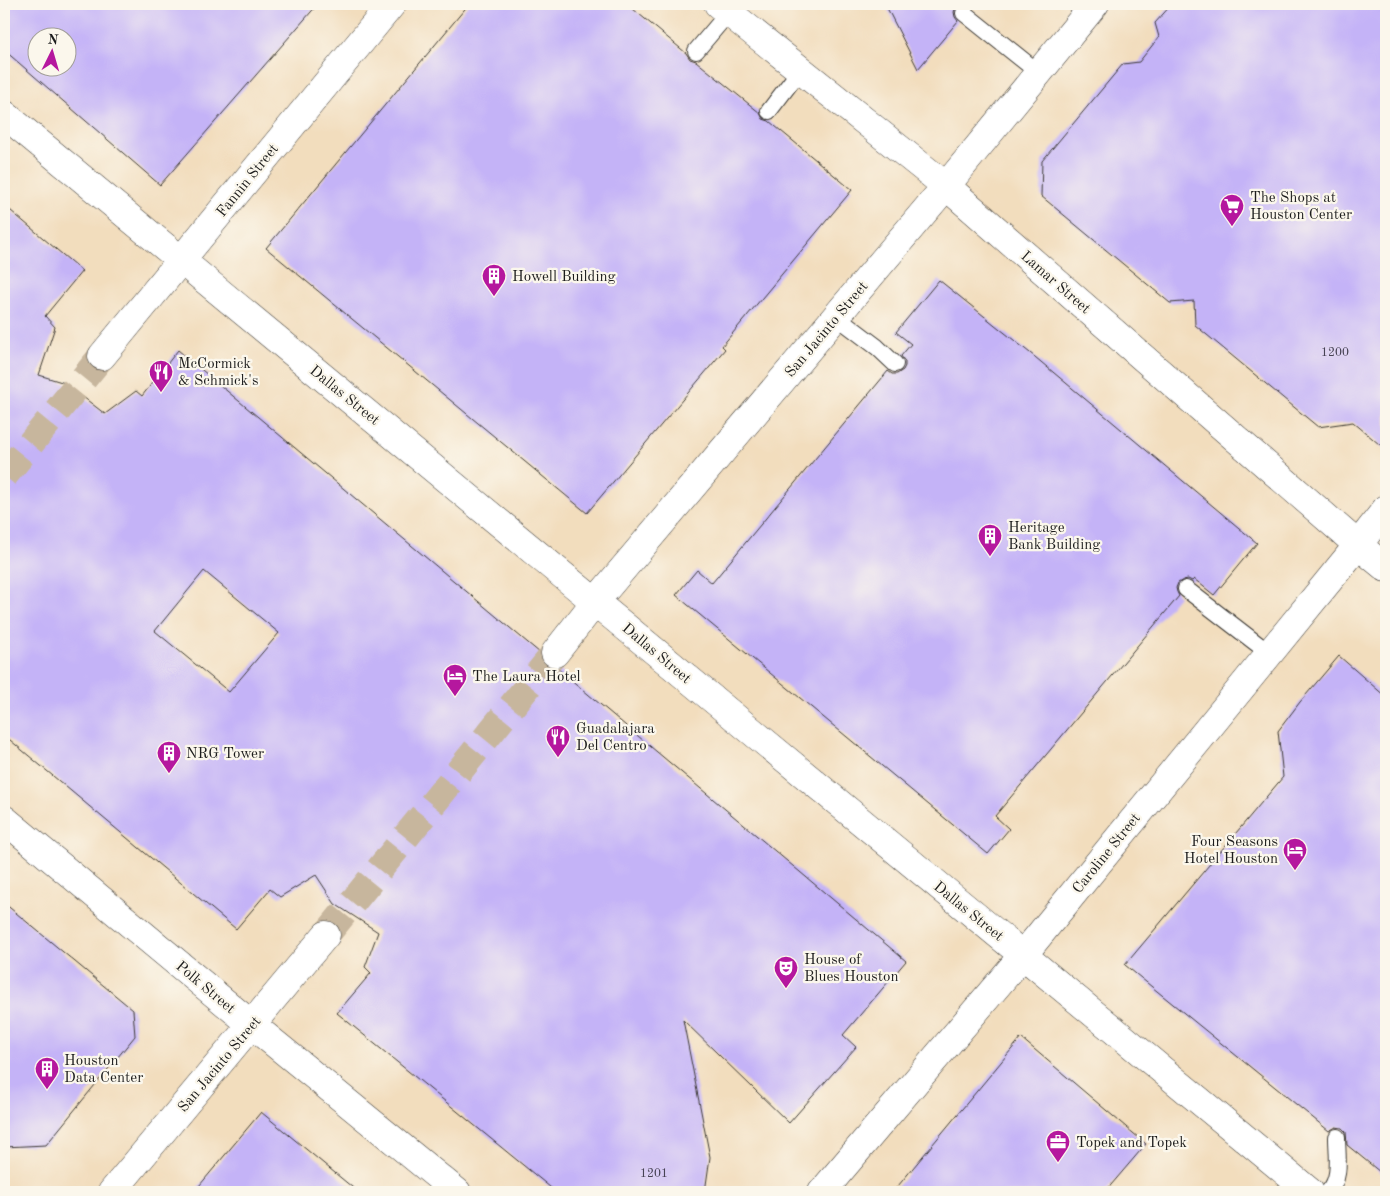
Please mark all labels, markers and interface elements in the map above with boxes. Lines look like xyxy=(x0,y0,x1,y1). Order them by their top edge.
north arrow xyxy=(28,28,78,78)
text: N xyxy=(47,33,59,48)
street label: Fannin Street xyxy=(214,142,282,220)
place label: The Shops at Houston Center xyxy=(1250,191,1352,223)
supermarket icon: The Shops at Houston Center xyxy=(1219,193,1245,227)
street label: Lamar Street xyxy=(1017,249,1093,317)
building icon: Howell Building xyxy=(481,263,507,297)
place label: Howell Building xyxy=(512,270,616,285)
street label: San Jacinto Street xyxy=(783,279,871,381)
house number: 1200 xyxy=(1321,347,1349,359)
place label: McCormick & Schmick's xyxy=(178,357,258,389)
restaurant icon: McCormick & Schmick's xyxy=(148,359,174,393)
street label: Dallas Street xyxy=(306,364,382,429)
place label: Heritage Bank Building xyxy=(1008,521,1100,553)
building icon: Heritage Bank Building xyxy=(977,523,1003,557)
street label: Dallas Street xyxy=(619,621,693,687)
hotel icon: The Laura Hotel xyxy=(442,663,468,697)
place label: The Laura Hotel xyxy=(472,670,581,685)
place label: Guadalajara Del Centro xyxy=(576,722,655,754)
restaurant icon: Guadalajara Del Centro xyxy=(545,724,571,758)
building icon: NRG Tower xyxy=(156,740,182,774)
place label: NRG Tower xyxy=(186,747,264,762)
street label: Caroline Street xyxy=(1070,811,1144,897)
place label: Four Seasons Hotel Houston xyxy=(1184,835,1278,867)
hotel icon: Four Seasons Hotel Houston xyxy=(1282,837,1308,871)
street label: Dallas Street xyxy=(930,880,1006,945)
place label: House of Blues Houston xyxy=(804,953,899,985)
theatre icon: House of Blues Houston xyxy=(773,955,799,989)
street label: Polk Street xyxy=(172,959,238,1017)
street label: San Jacinto Street xyxy=(176,1014,264,1116)
place label: Houston Data Center xyxy=(64,1054,143,1086)
building icon: Houston Data Center xyxy=(34,1056,60,1090)
office icon: Topek and Topek xyxy=(1045,1129,1071,1163)
place label: Topek and Topek xyxy=(1076,1136,1187,1151)
house number: 1201 xyxy=(640,1168,668,1180)

